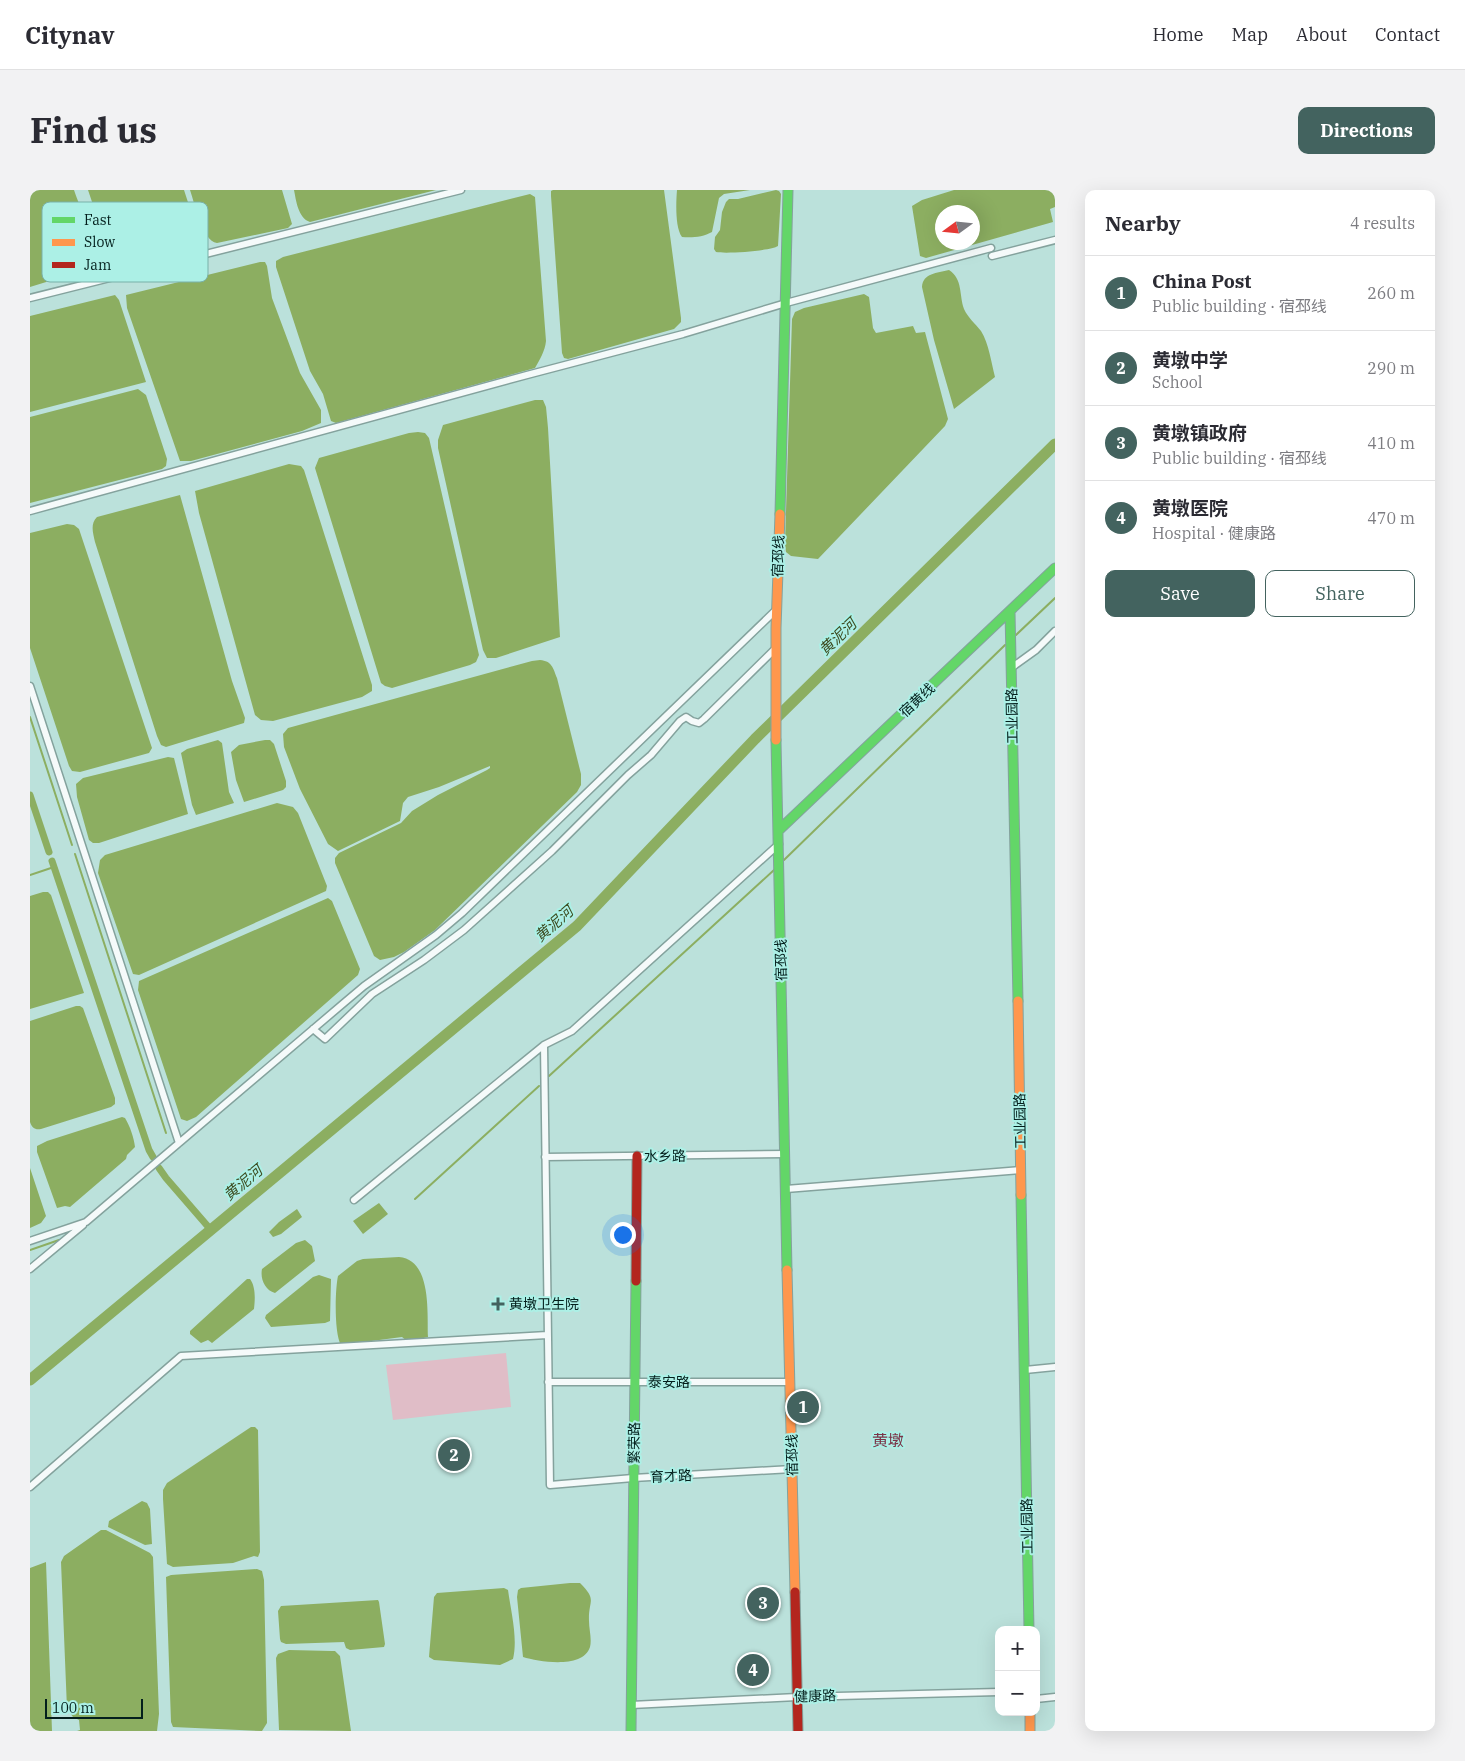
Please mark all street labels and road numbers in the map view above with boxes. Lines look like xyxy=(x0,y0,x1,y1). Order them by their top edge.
street label: 宿邳线 xyxy=(768,535,788,577)
street label: 宿黄线 xyxy=(896,679,938,721)
street label: 工业园路 xyxy=(1003,688,1021,744)
street label: 宿邳线 xyxy=(772,939,790,981)
street label: 工业园路 xyxy=(1011,1093,1029,1149)
street label: 水乡路 xyxy=(644,1147,686,1165)
street label: 泰安路 xyxy=(648,1373,690,1391)
street label: 繁荣路 xyxy=(625,1422,643,1464)
street label: 宿邳线 xyxy=(783,1434,801,1476)
street label: 育才路 xyxy=(650,1466,692,1486)
street label: 工业园路 xyxy=(1018,1498,1036,1554)
street label: 健康路 xyxy=(794,1686,836,1706)

